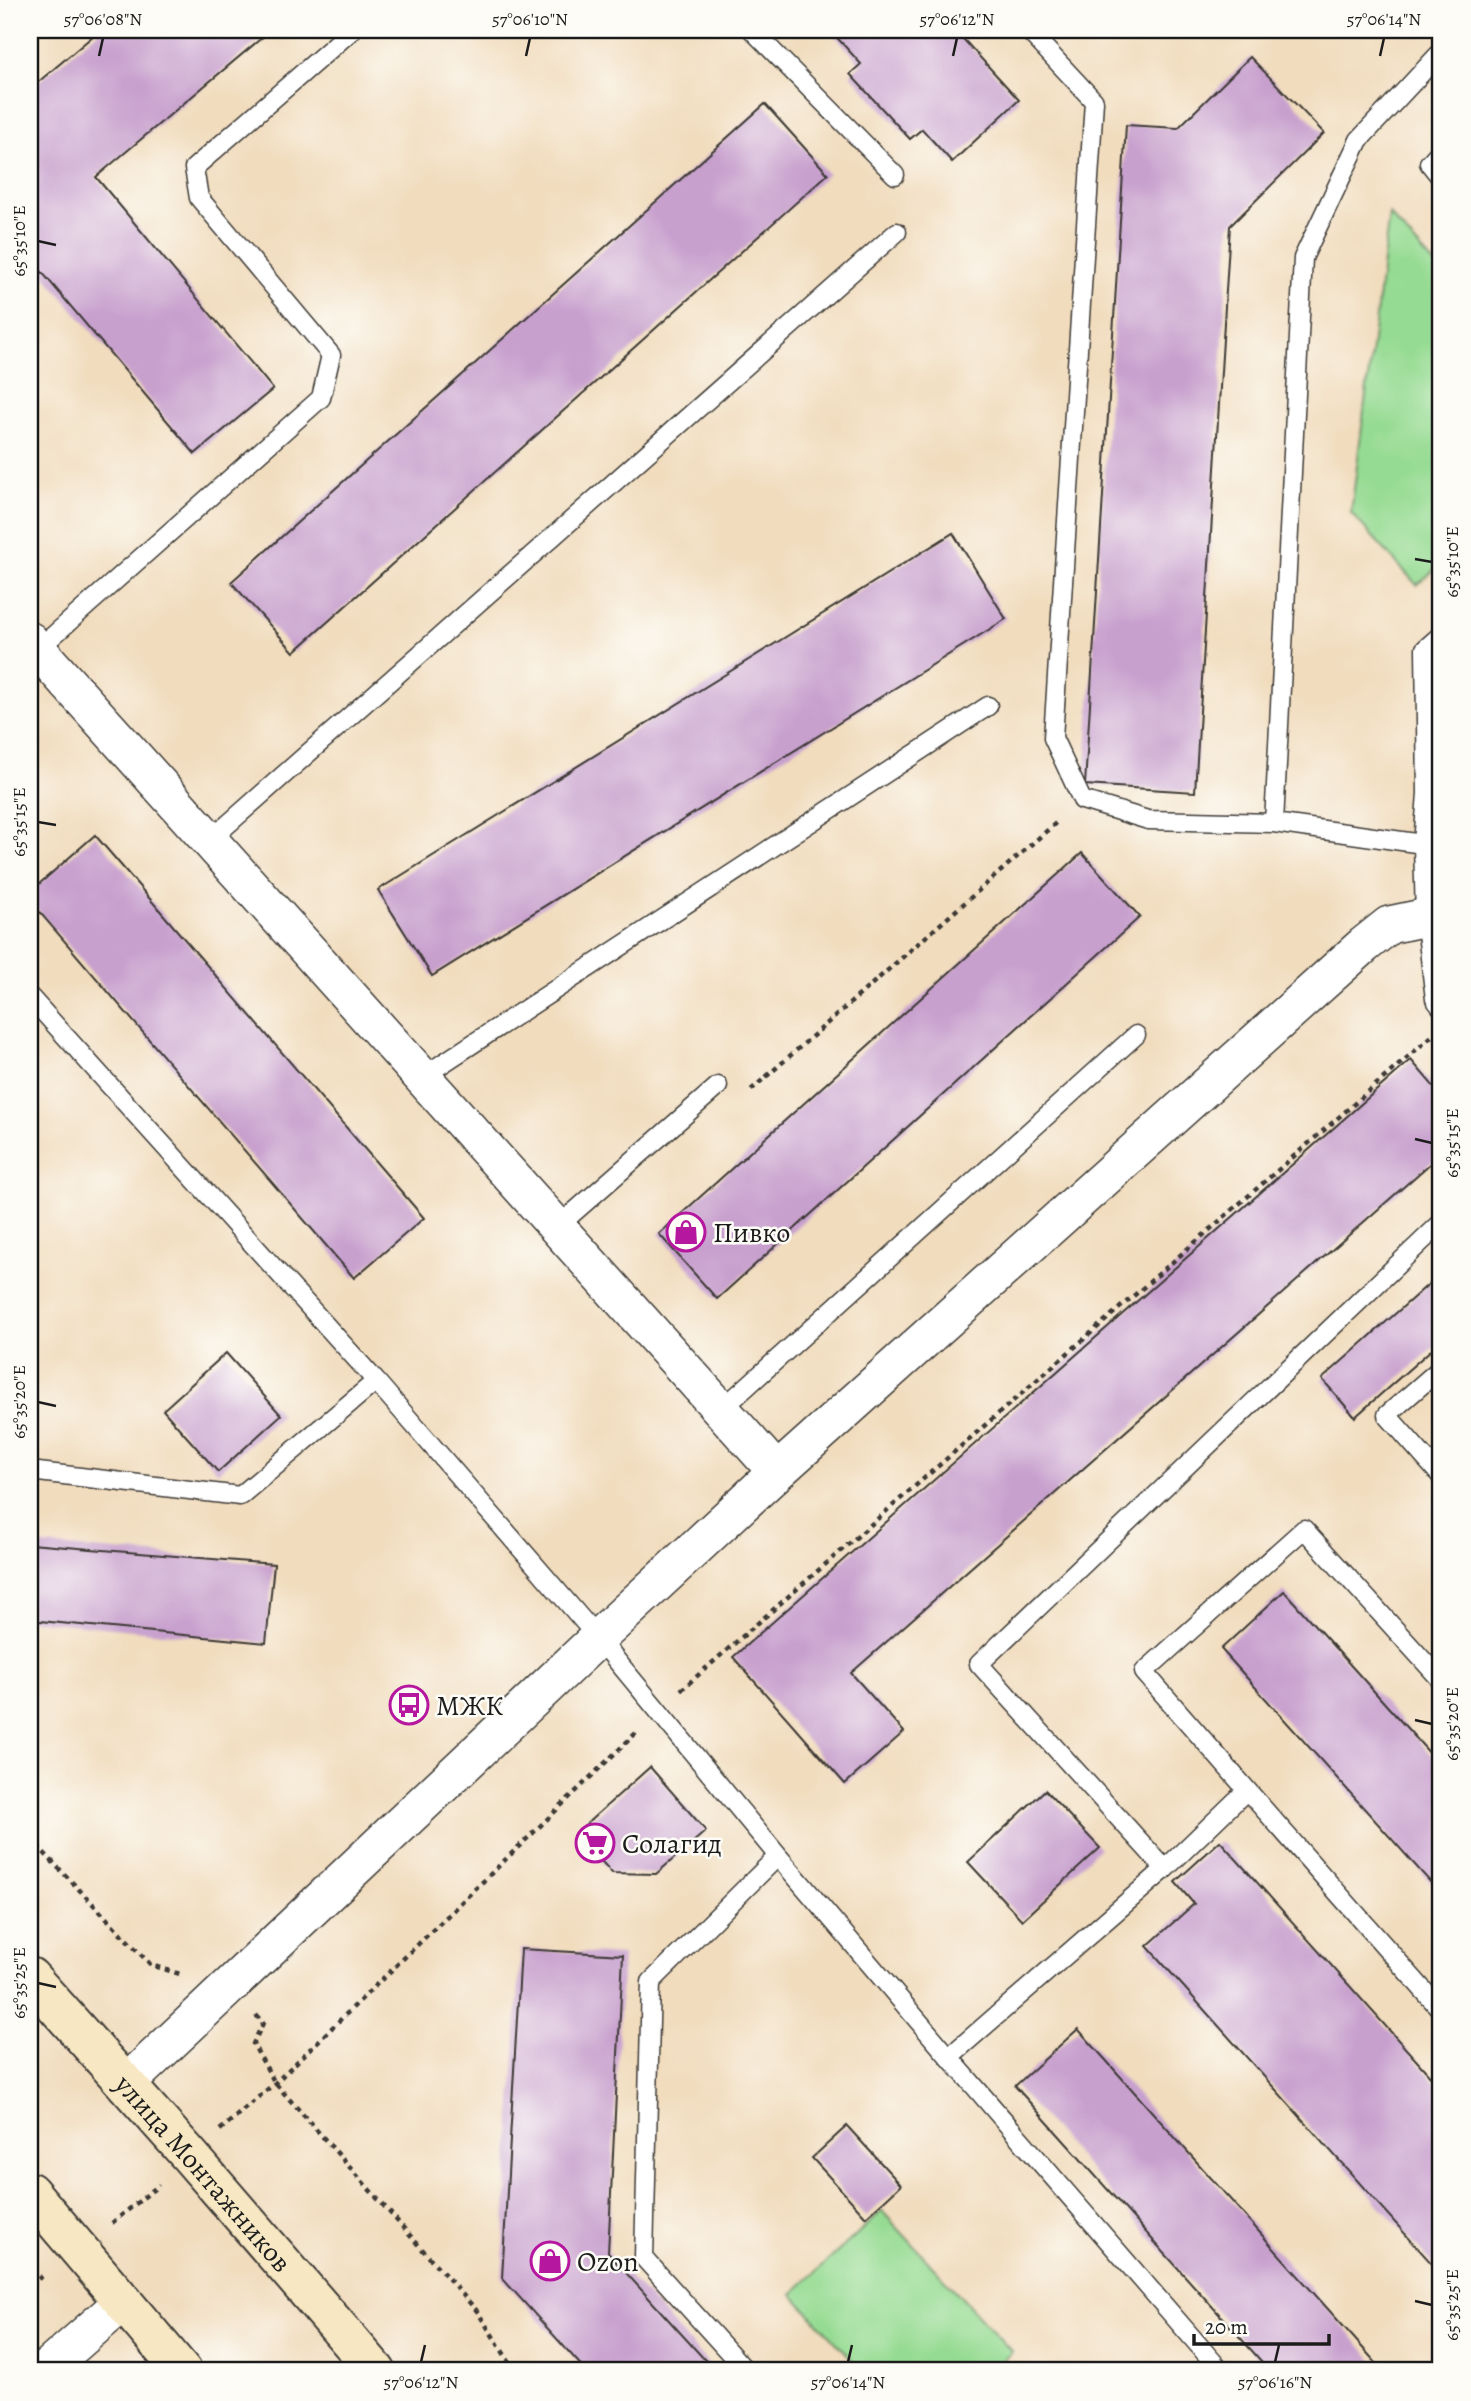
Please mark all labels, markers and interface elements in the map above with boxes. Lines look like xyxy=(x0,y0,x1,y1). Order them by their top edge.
text: 57°06'08"N xyxy=(64,7,142,31)
text: 57°06'10"N xyxy=(492,7,568,31)
text: 57°06'12"N xyxy=(920,7,994,31)
text: 57°06'14"N xyxy=(1347,7,1421,31)
text: 65°35'10"E xyxy=(7,205,31,277)
text: 65°35'10"E xyxy=(1440,526,1464,598)
text: 65°35'15"E xyxy=(7,787,31,857)
text: 65°35'15"E xyxy=(1440,1108,1464,1178)
shop icon: Пивко xyxy=(665,1211,707,1253)
place label: Пивко xyxy=(713,1214,790,1252)
text: 65°35'20"E xyxy=(7,1365,31,1439)
bus stop icon: МЖК xyxy=(388,1684,430,1726)
place label: МЖК xyxy=(436,1687,503,1725)
text: 65°35'20"E xyxy=(1440,1687,1464,1761)
supermarket icon: Солагид xyxy=(574,1822,616,1864)
place label: Солагид xyxy=(622,1825,722,1863)
text: 65°35'25"E xyxy=(7,1947,31,2019)
street label: улица Монтажников xyxy=(105,2066,300,2281)
shop icon: Ozon xyxy=(529,2240,571,2282)
place label: Ozon xyxy=(577,2243,639,2281)
text: 65°35'25"E xyxy=(1440,2269,1464,2341)
scale bar xyxy=(1194,2303,1329,2347)
text: 20 m xyxy=(1205,2313,1248,2341)
text: 57°06'12"N xyxy=(384,2370,458,2394)
text: 57°06'14"N xyxy=(811,2370,885,2394)
text: 57°06'16"N xyxy=(1238,2370,1312,2394)

